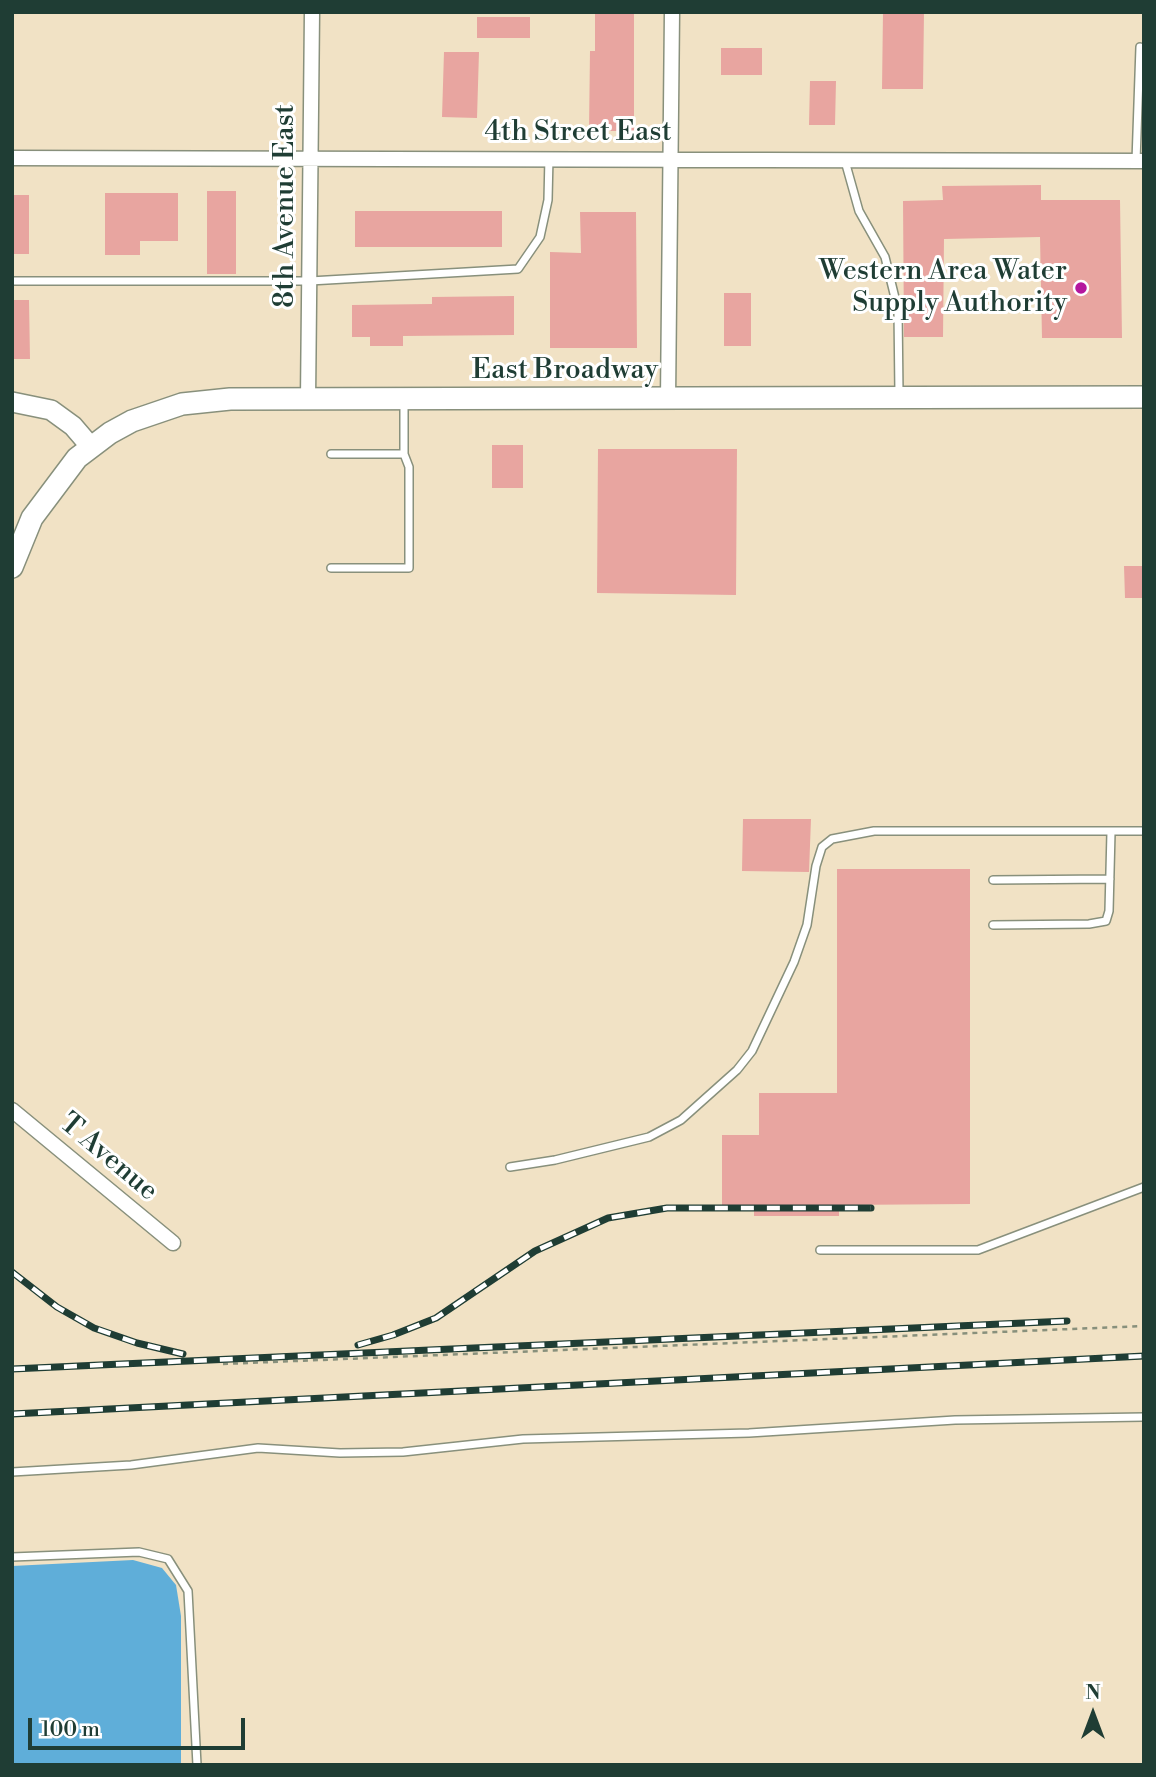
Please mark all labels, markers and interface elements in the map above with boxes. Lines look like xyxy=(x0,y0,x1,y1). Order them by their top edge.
street label: 8th Avenue East xyxy=(269,104,303,308)
street label: 4th Street East xyxy=(484,116,672,150)
place label: Western Area Water Supply Authority xyxy=(819,255,1067,321)
marker: Western Area Water Supply Authority xyxy=(1073,280,1089,296)
street label: East Broadway xyxy=(472,354,658,388)
street label: T Avenue xyxy=(52,1107,164,1209)
north arrow xyxy=(1058,1679,1128,1749)
text: N xyxy=(1085,1681,1101,1705)
scale bar xyxy=(32,1704,248,1748)
text: 100 m xyxy=(41,1717,100,1743)

